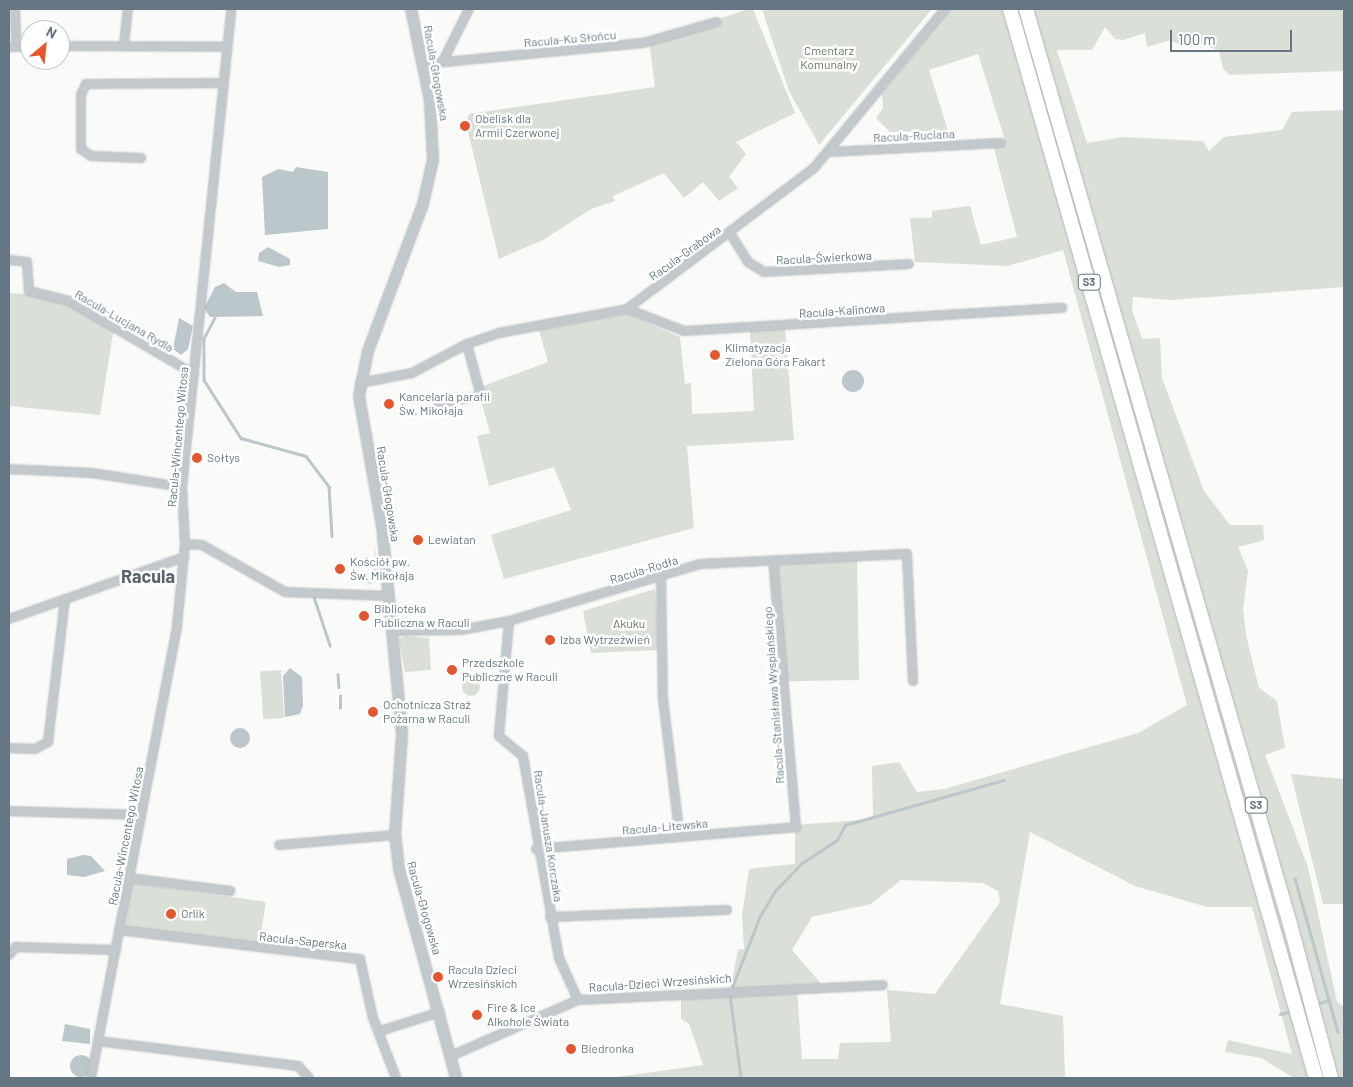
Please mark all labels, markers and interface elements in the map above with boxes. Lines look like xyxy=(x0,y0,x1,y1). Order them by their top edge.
north arrow xyxy=(20,20,70,70)
scale bar xyxy=(1173,20,1296,52)
text: N xyxy=(44,23,60,42)
street label: Racula-Głogowska xyxy=(421,24,451,122)
street label: Racula-Ku Słońcu xyxy=(523,28,617,50)
text: 100 m xyxy=(1178,30,1216,48)
park label: Cmentarz Komunalny xyxy=(800,44,858,72)
place label: Obelisk dla Armii Czerwonej xyxy=(475,112,560,140)
marker: Obelisk dla Armii Czerwonej xyxy=(459,120,471,132)
street label: Racula-Ruciana xyxy=(873,127,955,145)
street label: Racula-Grabowa xyxy=(646,222,724,284)
street label: Racula-Świerkowa xyxy=(776,248,872,268)
road number: S3 xyxy=(1078,274,1100,290)
street label: Racula-Lucjana Rydla xyxy=(72,287,176,355)
street label: Racula-Kalinowa xyxy=(798,301,886,321)
place label: Klimatyzacja Zielona Góra Fakart xyxy=(725,341,825,369)
marker: Klimatyzacja Zielona Góra Fakart xyxy=(709,349,721,361)
street label: Racula-Wincentego Witosa xyxy=(165,366,191,508)
place label: Kancelaria parafii Św. Mikołaja xyxy=(399,390,490,418)
marker: Kancelaria parafii Św. Mikołaja xyxy=(383,398,395,410)
street label: Racula-Głogowska xyxy=(373,445,403,543)
place label: Sołtys xyxy=(207,451,240,465)
marker: Sołtys xyxy=(191,452,203,464)
place label: Lewiatan xyxy=(428,533,476,547)
marker: Lewiatan xyxy=(412,534,424,546)
street label: Racula-Rodła xyxy=(608,553,680,587)
place label: Kościół pw. Św. Mikołaja xyxy=(350,555,414,583)
marker: Kościół pw. Św. Mikołaja xyxy=(334,563,346,575)
district label: Racula xyxy=(121,565,175,587)
place label: Biblioteka Publiczna w Raculi xyxy=(374,602,470,630)
street label: Racula-Stanisława Wyspiańskiego xyxy=(761,606,787,784)
marker: Biblioteka Publiczna w Raculi xyxy=(358,610,370,622)
park label: Akuku xyxy=(613,617,645,631)
place label: Izba Wytrzeźwień xyxy=(560,633,650,647)
marker: Izba Wytrzeźwień xyxy=(544,634,556,646)
place label: Przedszkole Publiczne w Raculi xyxy=(462,656,558,684)
marker: Przedszkole Publiczne w Raculi xyxy=(446,664,458,676)
place label: Ochotnicza Straż Pożarna w Raculi xyxy=(383,698,471,726)
marker: Ochotnicza Straż Pożarna w Raculi xyxy=(367,706,379,718)
street label: Racula-Wincentego Witosa xyxy=(105,765,147,907)
street label: Racula-Janusza Korczaka xyxy=(530,769,566,903)
road number: S3 xyxy=(1245,796,1267,814)
street label: Racula-Litewska xyxy=(621,816,709,838)
street label: Racula-Głogowska xyxy=(404,860,444,956)
place label: Orlik xyxy=(181,907,205,921)
marker: Orlik xyxy=(165,908,177,920)
street label: Racula-Saperska xyxy=(259,929,347,953)
place label: Racula Dzieci Wrzesińskich xyxy=(448,963,517,991)
marker: Racula Dzieci Wrzesińskich xyxy=(432,971,444,983)
street label: Racula-Dzieci Wrzesińskich xyxy=(588,971,732,995)
place label: Fire & Ice Alkohole Świata xyxy=(487,1001,569,1029)
marker: Fire & Ice Alkohole Świata xyxy=(471,1009,483,1021)
place label: Biedronka xyxy=(581,1042,634,1056)
marker: Biedronka xyxy=(565,1043,577,1055)

